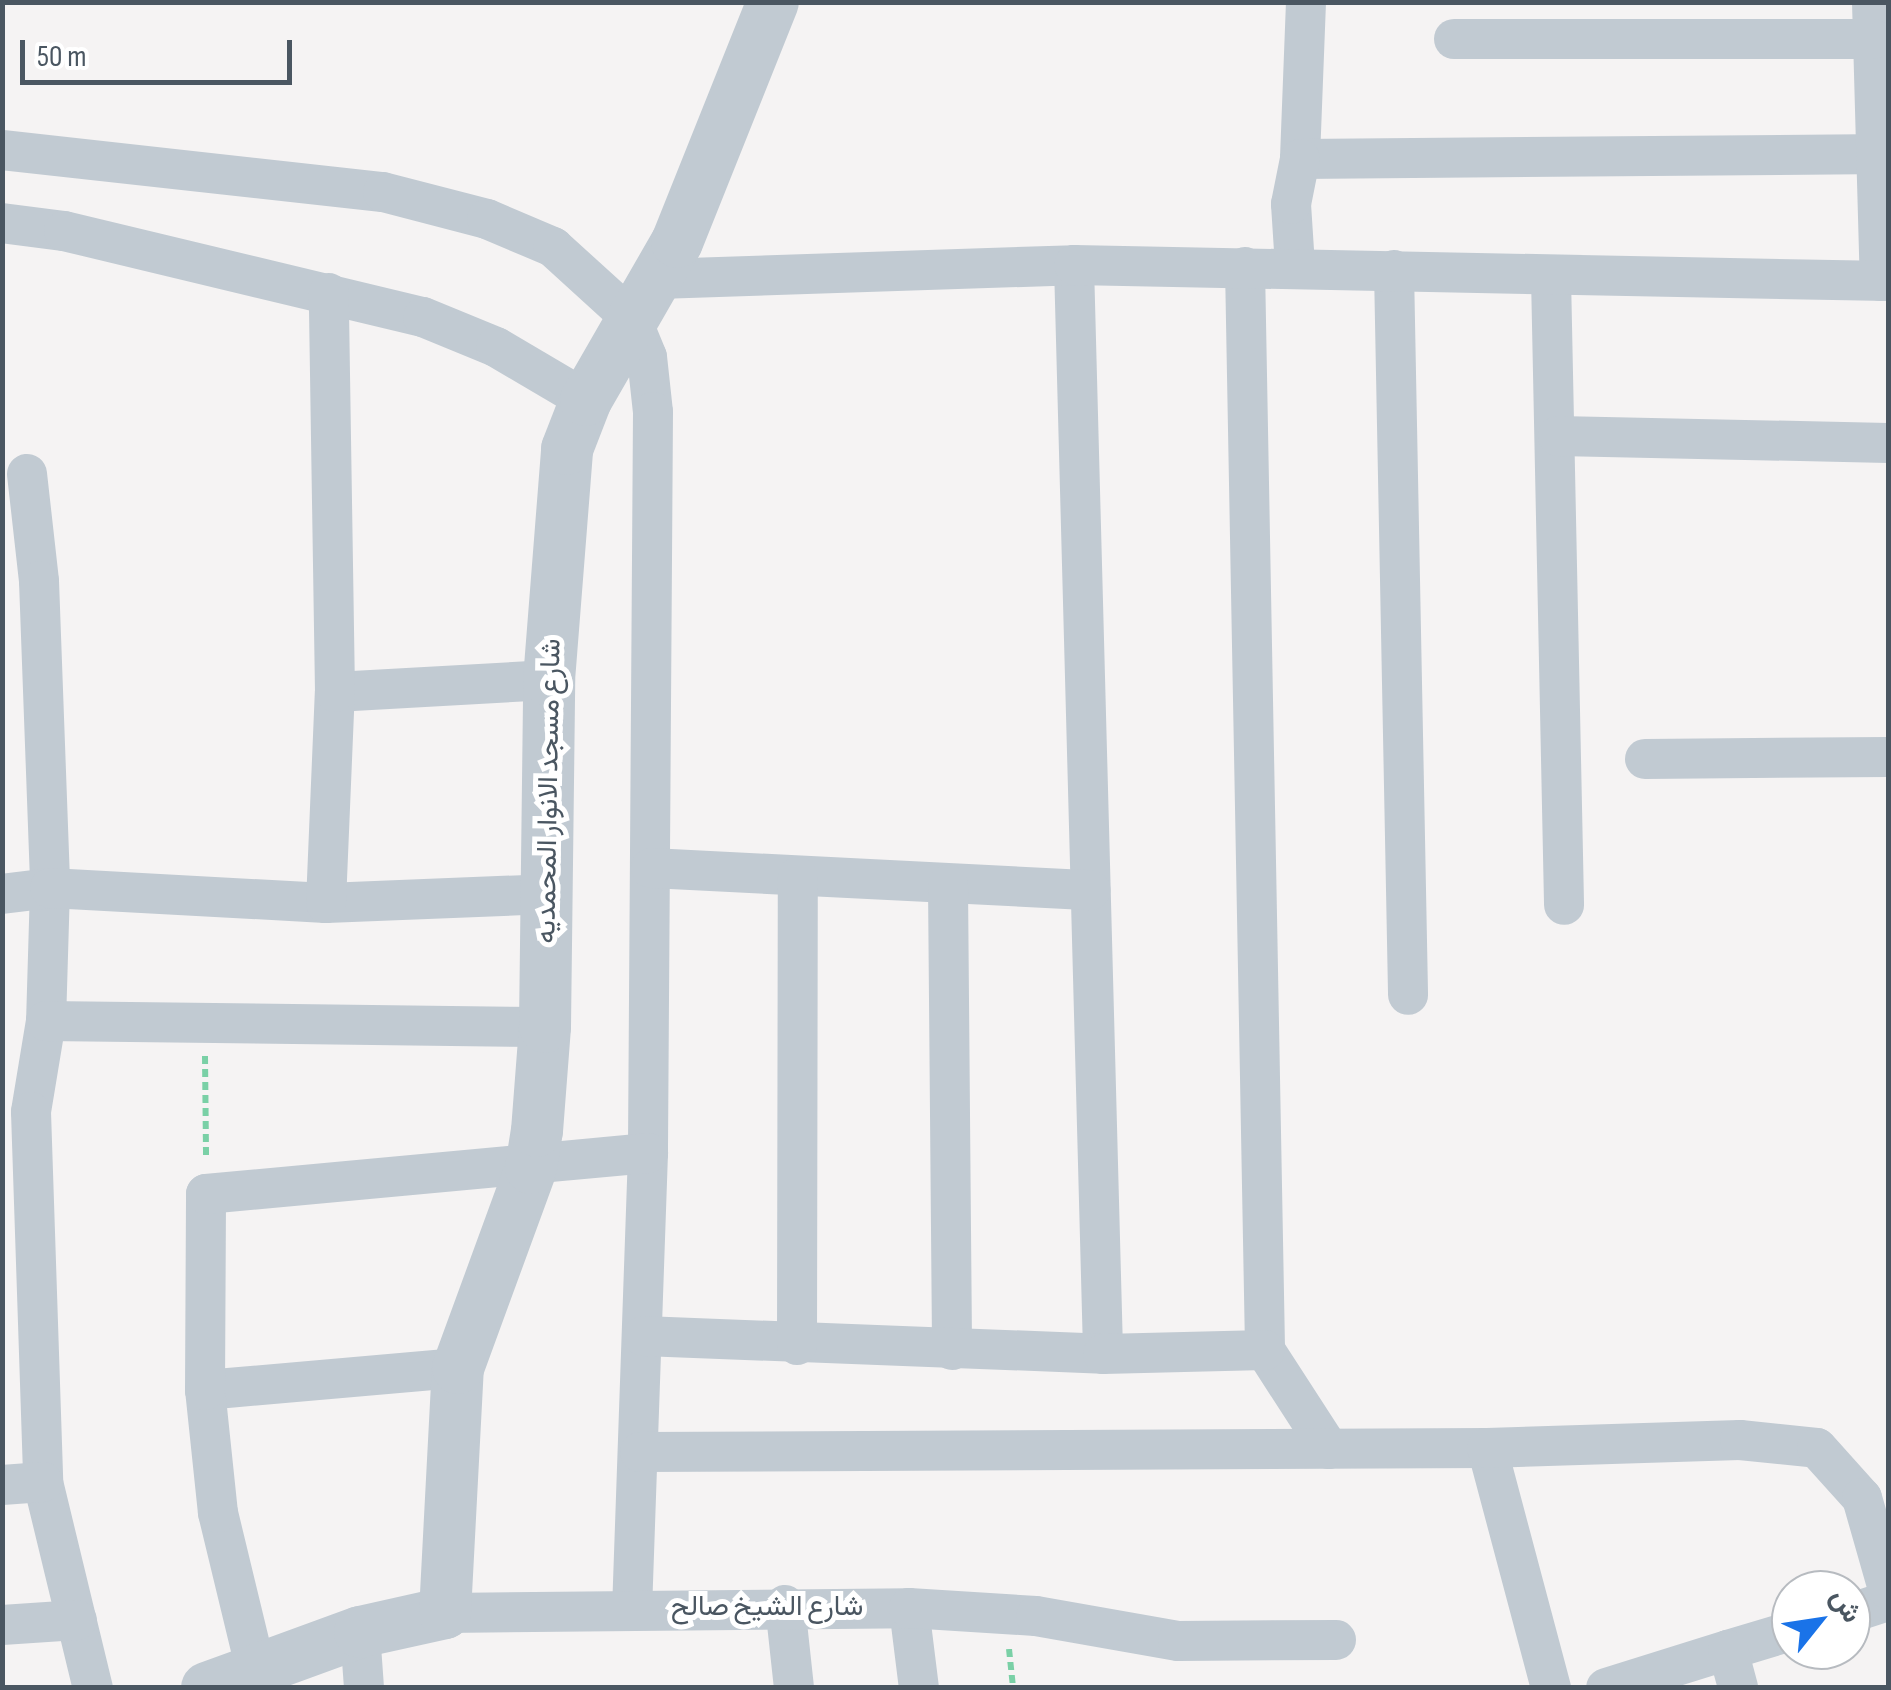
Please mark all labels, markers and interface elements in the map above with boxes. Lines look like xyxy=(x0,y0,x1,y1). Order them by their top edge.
scale bar xyxy=(25,20,298,82)
text: 50 m xyxy=(37,39,86,75)
street label: شارع مسجد الانوار المحمديه xyxy=(530,638,568,944)
north arrow xyxy=(1771,1570,1871,1670)
text: ش xyxy=(1823,1583,1868,1629)
street label: شارع الشيخ صالح xyxy=(671,1590,863,1624)

